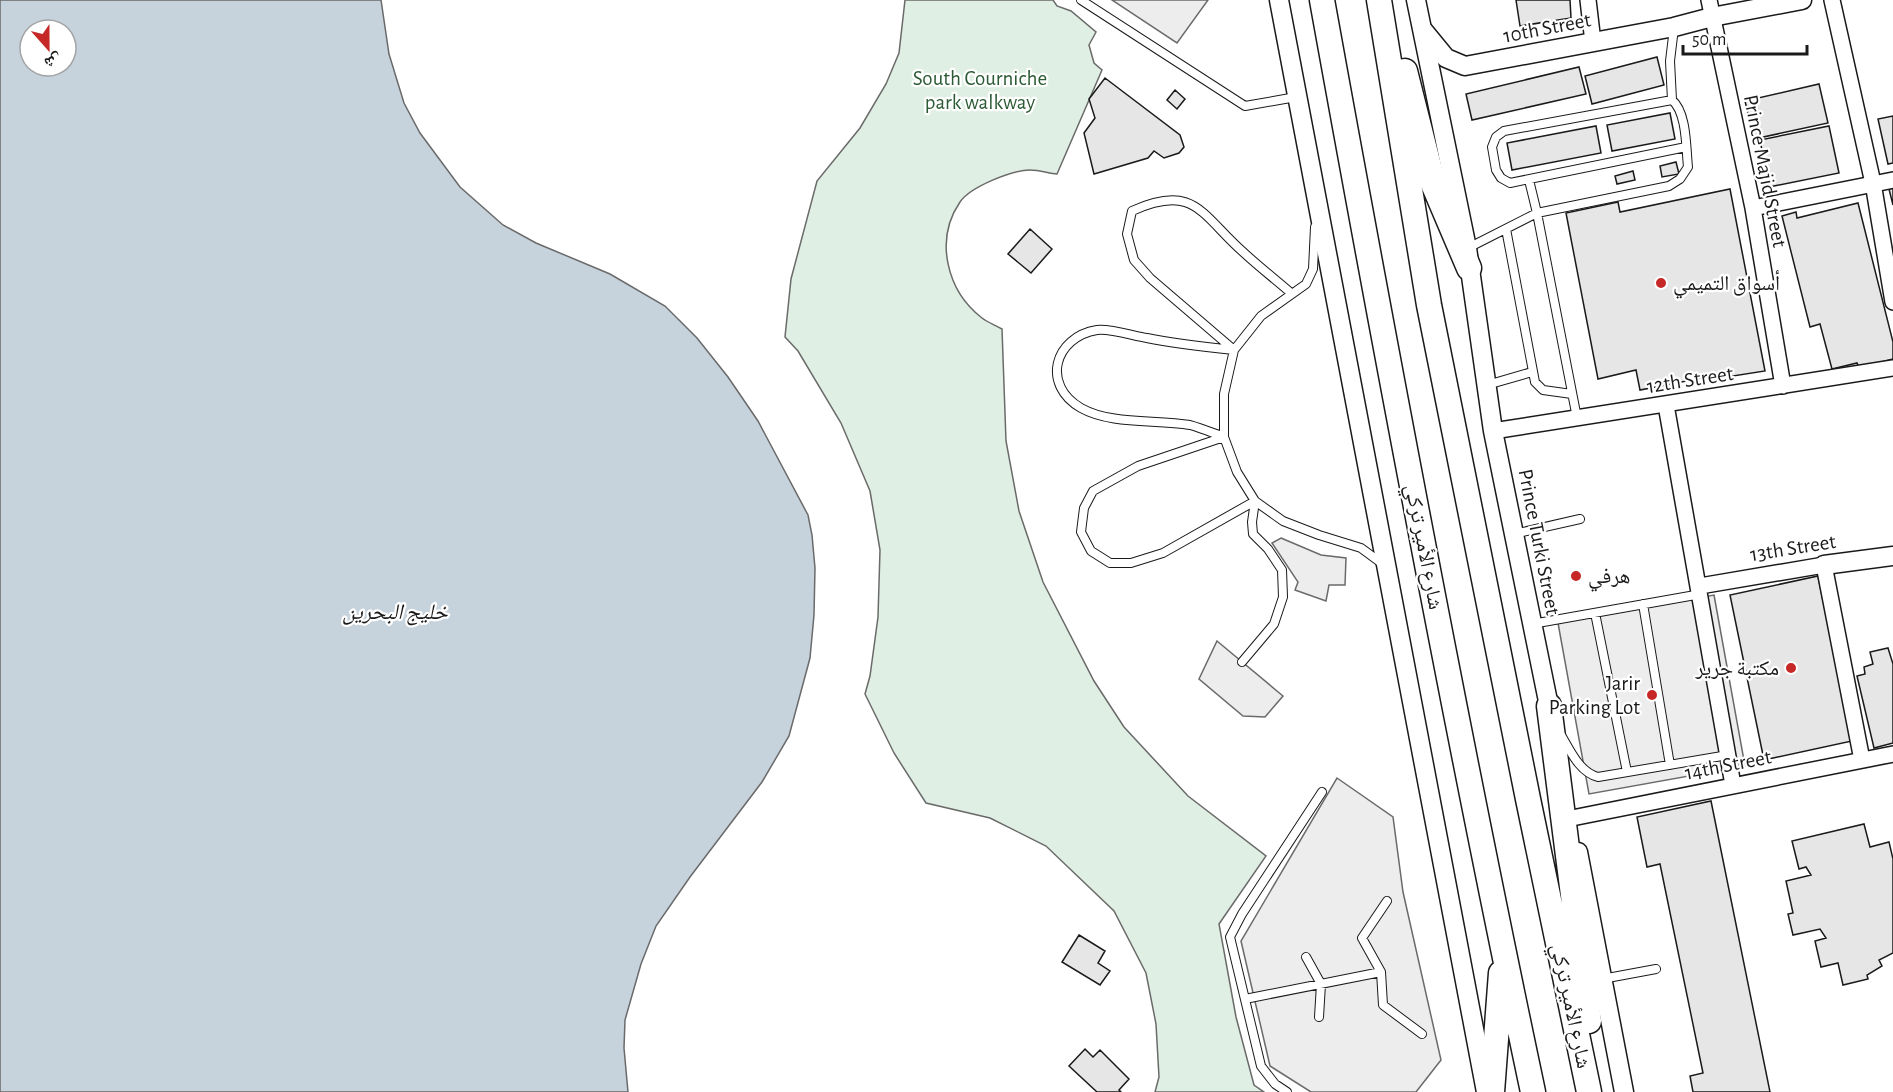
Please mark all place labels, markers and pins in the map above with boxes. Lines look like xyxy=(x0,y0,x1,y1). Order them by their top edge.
place label: أسواق التميمي xyxy=(1673,270,1780,299)
marker: أسواق التميمي xyxy=(1654,276,1668,290)
place label: هرفي xyxy=(1588,566,1630,592)
marker: هرفي xyxy=(1569,569,1583,583)
place label: مكتبة جرير xyxy=(1695,658,1779,679)
marker: مكتبة جرير xyxy=(1784,661,1798,675)
place label: Jarir Parking Lot xyxy=(1549,673,1640,718)
marker: Jarir Parking Lot xyxy=(1645,688,1659,702)

